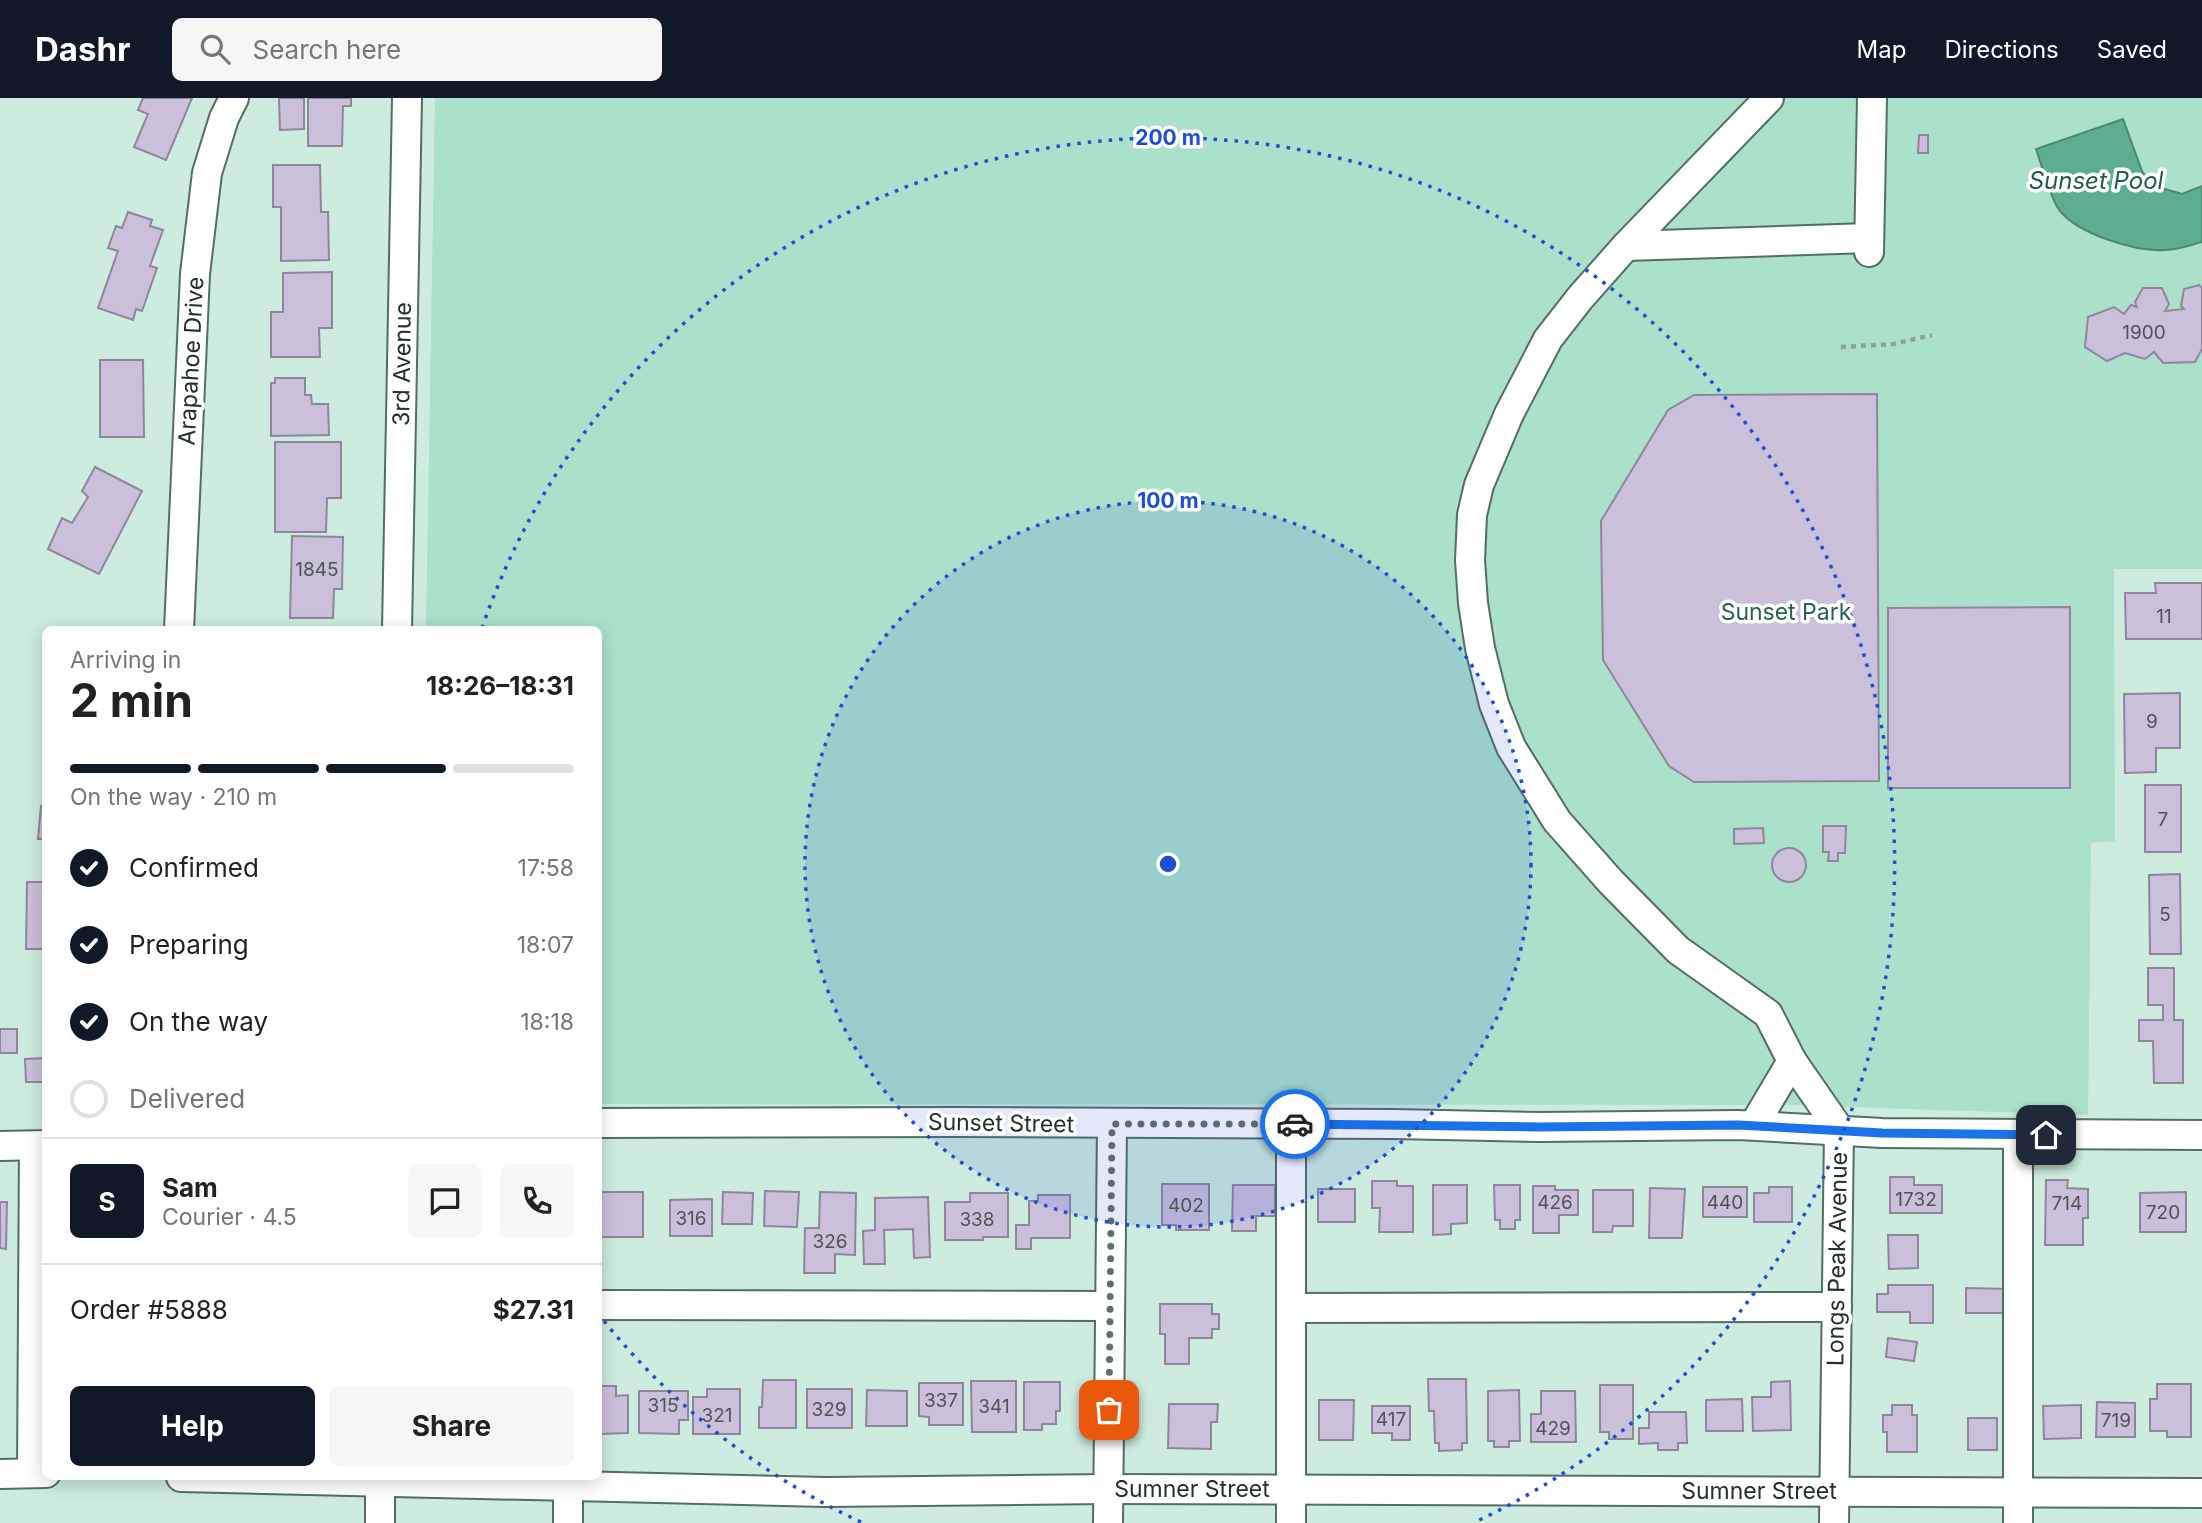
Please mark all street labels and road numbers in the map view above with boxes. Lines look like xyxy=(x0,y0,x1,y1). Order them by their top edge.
street label: Arapahoe Drive xyxy=(173,276,209,446)
street label: 3rd Avenue xyxy=(387,302,417,426)
street label: Sunset Street xyxy=(928,1108,1075,1138)
street label: Longs Peak Avenue xyxy=(1821,1152,1853,1366)
street label: Sumner Street xyxy=(1114,1475,1270,1503)
street label: Sumner Street xyxy=(1681,1477,1837,1505)

